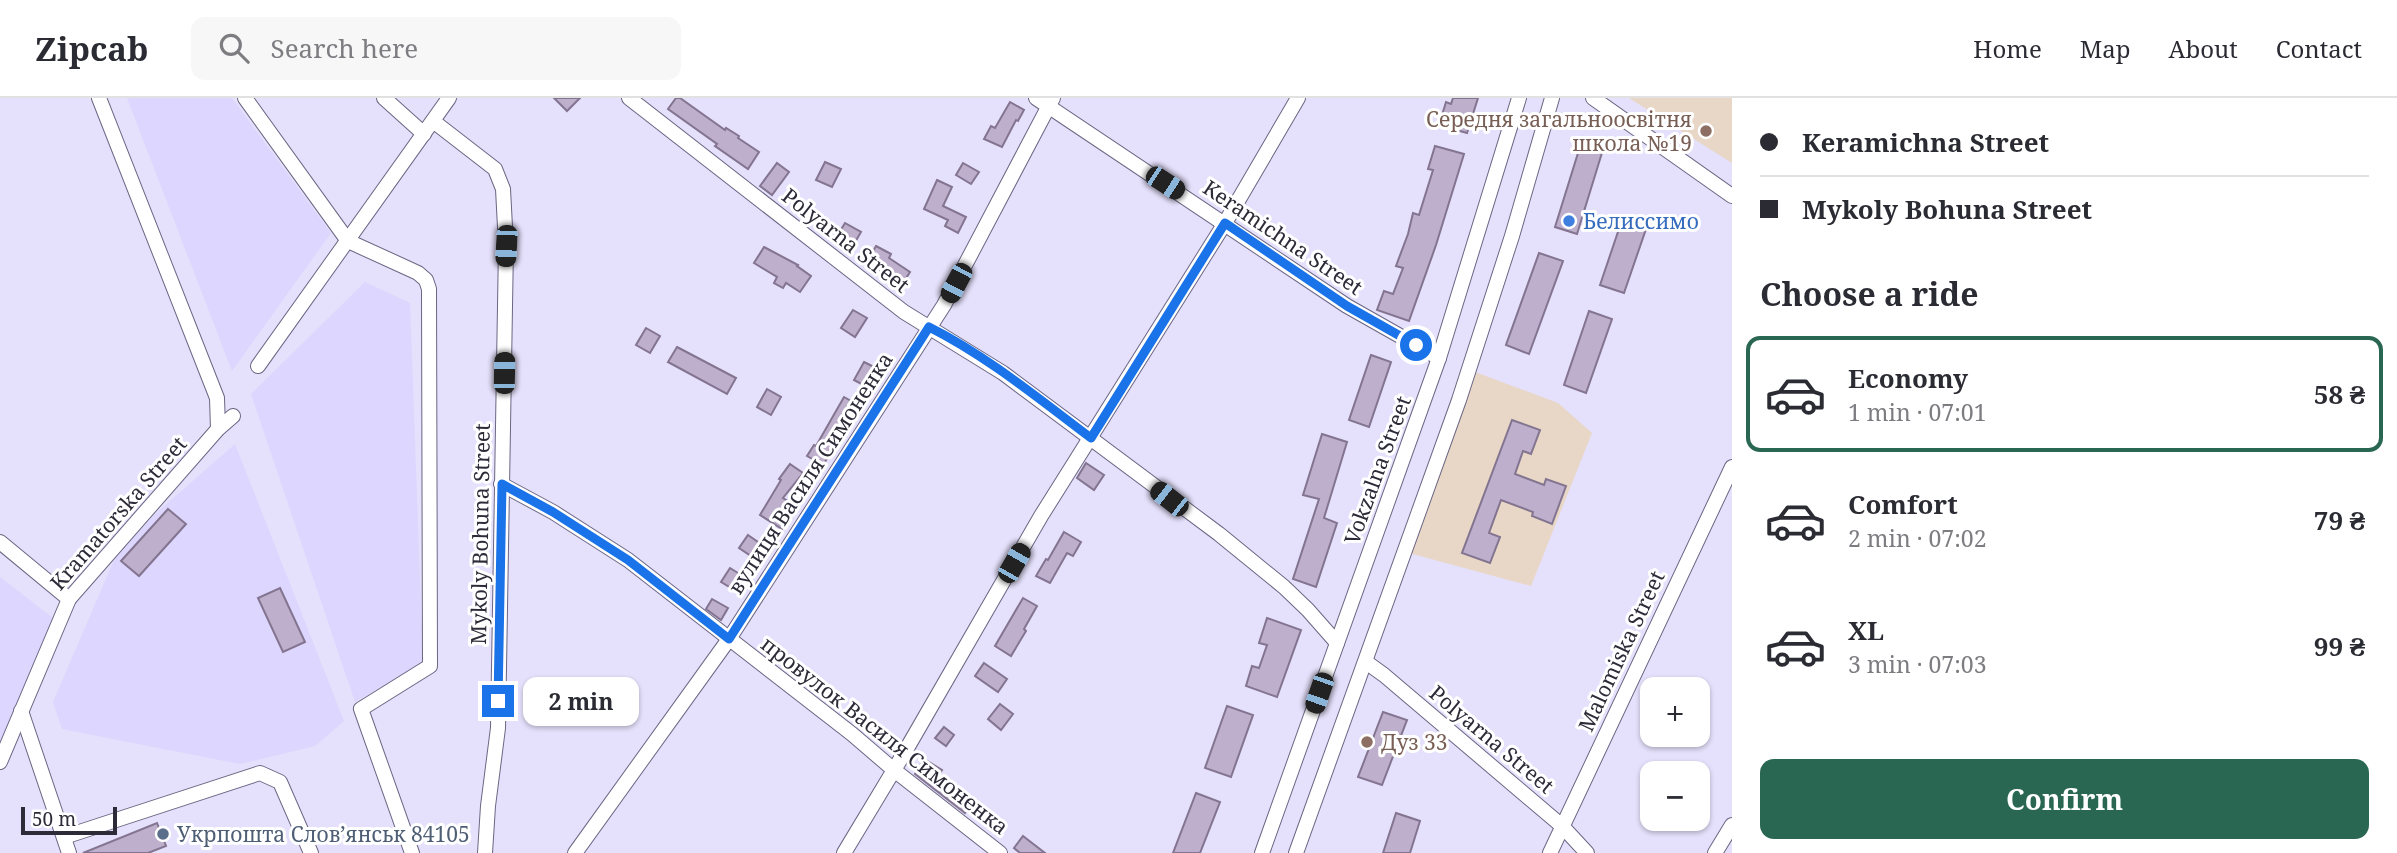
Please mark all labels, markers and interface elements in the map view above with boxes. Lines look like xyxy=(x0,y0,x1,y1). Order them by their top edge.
search box xyxy=(191,17,681,80)
text: Zipcab xyxy=(35,26,149,71)
icon: search xyxy=(215,29,253,67)
text: Search here xyxy=(271,30,418,66)
text: Home xyxy=(1973,32,2042,65)
text: Map xyxy=(2080,32,2131,65)
text: About xyxy=(2169,32,2238,65)
text: Contact xyxy=(2276,32,2362,65)
place label: Середня загальноосвітня школа №19 xyxy=(1426,105,1692,157)
marker: Середня загальноосвітня школа №19 xyxy=(1698,123,1714,139)
text: Keramichna Street xyxy=(1802,124,2049,160)
car xyxy=(1142,163,1189,203)
street label: Keramichna Street xyxy=(1198,173,1368,301)
street label: Polyarna Street xyxy=(777,181,915,299)
text: Mykoly Bohuna Street xyxy=(1802,191,2092,227)
place label: Белиссимо xyxy=(1583,207,1699,235)
marker: Белиссимо xyxy=(1561,213,1577,229)
car xyxy=(495,224,518,268)
car xyxy=(937,260,976,306)
text: Choose a ride xyxy=(1760,272,1979,315)
route start xyxy=(1400,329,1432,361)
street label: вулиця Василя Симоненка xyxy=(721,347,899,599)
car xyxy=(494,352,515,394)
text: Economy xyxy=(1848,360,1968,396)
icon: car xyxy=(1764,363,1827,426)
text: 58 ₴ xyxy=(2314,376,2365,412)
street label: Vokzalna Street xyxy=(1337,392,1417,548)
text: 1 min · 07:01 xyxy=(1848,396,1986,428)
street label: Mykoly Bohuna Street xyxy=(464,423,496,645)
street label: Kramatorska Street xyxy=(44,430,192,596)
car xyxy=(1146,478,1193,520)
text: Comfort xyxy=(1848,486,1958,522)
icon: car xyxy=(1764,489,1827,552)
text: 79 ₴ xyxy=(2314,502,2365,538)
text: 2 min · 07:02 xyxy=(1848,522,1986,554)
car xyxy=(995,540,1034,586)
street label: Malomiska Street xyxy=(1571,566,1671,736)
text: XL xyxy=(1848,612,1884,648)
icon: car xyxy=(1764,615,1827,678)
text: 99 ₴ xyxy=(2314,628,2365,664)
street label: провулок Василя Симоненка xyxy=(756,630,1014,840)
text: 3 min · 07:03 xyxy=(1848,648,1986,680)
car xyxy=(1303,670,1336,716)
callout: 2 min xyxy=(522,676,638,726)
map controls xyxy=(1640,677,1710,831)
button: + xyxy=(1640,677,1710,747)
street label: Polyarna Street xyxy=(1424,679,1560,799)
route end xyxy=(482,685,514,717)
text: 2 min xyxy=(548,685,614,717)
place label: Дуз 33 xyxy=(1381,728,1447,756)
marker: Дуз 33 xyxy=(1359,734,1375,750)
button: Confirm xyxy=(1760,759,2369,839)
button: − xyxy=(1640,761,1710,831)
scale bar xyxy=(21,804,117,836)
text: 50 m xyxy=(32,806,76,832)
place label: Укрпошта Слов’янськ 84105 xyxy=(177,820,470,848)
marker: Укрпошта Слов’янськ 84105 xyxy=(155,826,171,842)

